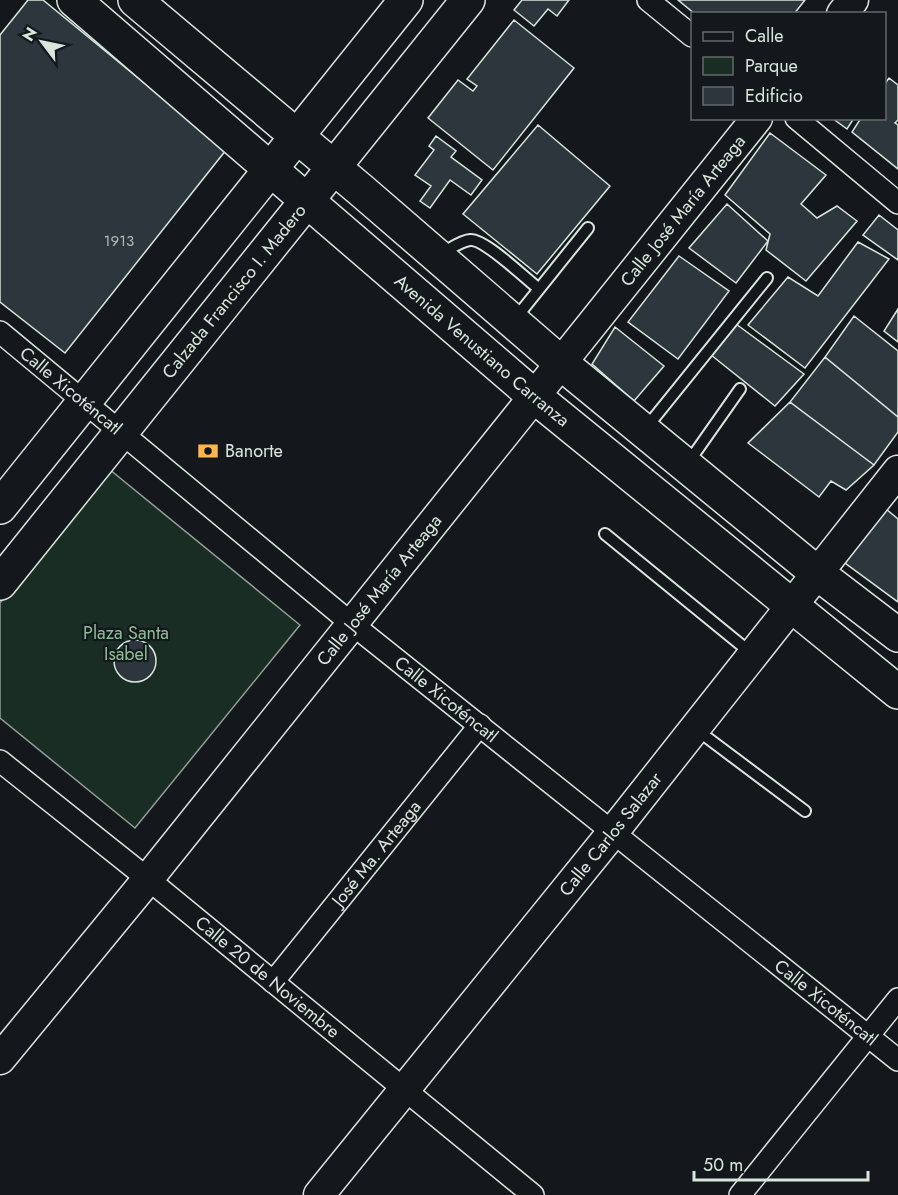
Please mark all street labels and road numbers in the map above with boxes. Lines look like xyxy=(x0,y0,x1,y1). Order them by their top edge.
street label: Calle José María Arteaga xyxy=(614,129,752,292)
street label: Calzada Francisco I. Madero xyxy=(156,198,312,384)
street label: Avenida Venustiano Carranza xyxy=(389,268,575,433)
street label: Calle Xicoténcatl xyxy=(14,341,128,441)
street label: Calle José María Arteaga xyxy=(310,509,448,672)
street label: Calle Xicoténcatl xyxy=(389,650,504,749)
street label: Calle Carlos Salazar xyxy=(553,766,669,902)
street label: José Ma. Arteaga xyxy=(325,795,427,914)
street label: Calle 20 de Noviembre xyxy=(190,910,346,1044)
street label: Calle Xicoténcatl xyxy=(769,953,883,1052)

